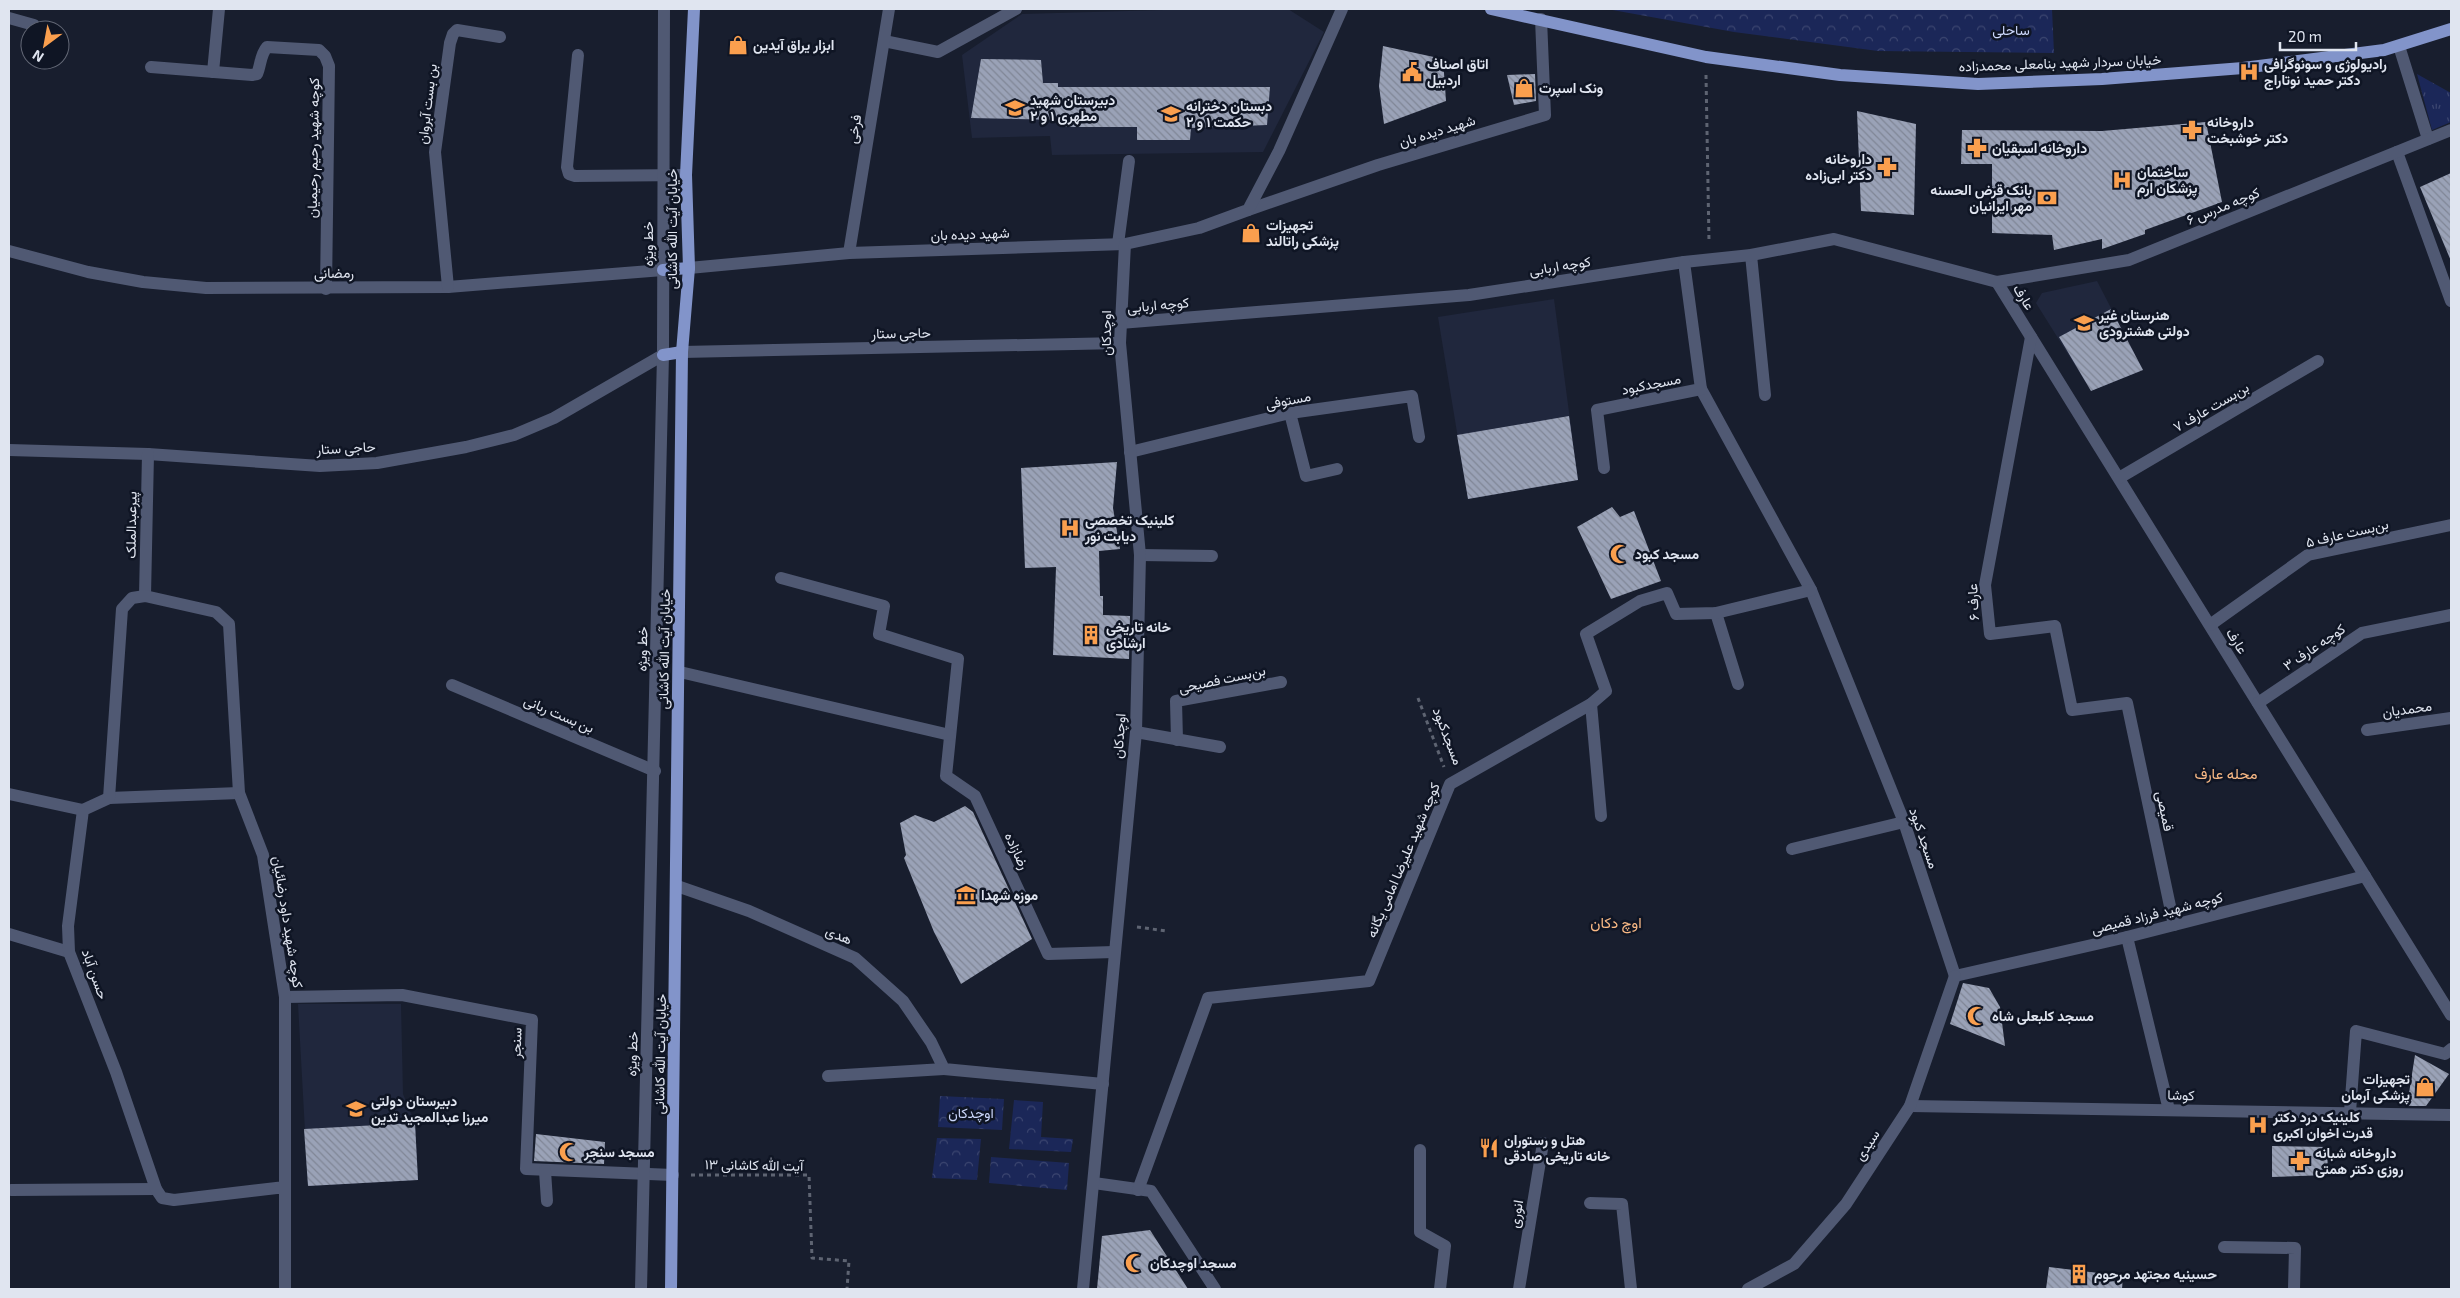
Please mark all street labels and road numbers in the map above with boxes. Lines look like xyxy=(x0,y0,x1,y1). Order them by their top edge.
street label: خیابان سردار شهید بنامعلی محمدزاده xyxy=(1958,50,2162,76)
street label: بن بست آبروان xyxy=(413,63,441,145)
street label: کوچه شهید رحیم رحیمیان xyxy=(303,78,324,218)
street label: شهید دیده بان xyxy=(1397,111,1477,151)
street label: فرخی xyxy=(843,113,865,145)
street label: خیابان آیت الله کاشانی xyxy=(663,169,681,289)
street label: کوچه مدرس ۶ xyxy=(2184,183,2263,230)
street label: خط ویژه xyxy=(639,221,657,267)
street label: شهید دیده بان xyxy=(930,224,1010,244)
street label: کوچه اربابی xyxy=(1528,252,1592,281)
street label: رمضانی xyxy=(314,264,354,282)
street label: عارف xyxy=(2009,281,2039,313)
street label: کوچه اربابی xyxy=(1126,293,1190,318)
street label: اوچدکان xyxy=(1097,310,1116,356)
street label: حاجی ستار xyxy=(870,323,931,343)
street label: مسجدکبود xyxy=(1620,369,1682,399)
street label: بن‌بست عارف ۷ xyxy=(2170,378,2252,436)
street label: مستوفی xyxy=(1264,387,1312,413)
street label: حاجی ستار xyxy=(315,437,376,459)
street label: پیرعبدالملک xyxy=(121,491,142,559)
street label: بن‌بست عارف ۵ xyxy=(2304,515,2390,551)
street label: عارف ۶ xyxy=(1963,583,1983,621)
street label: خیابان آیت الله کاشانی xyxy=(654,589,674,709)
street label: کوچه عارف ۳ xyxy=(2279,620,2349,675)
street label: عارف xyxy=(2222,625,2252,657)
street label: خط ویژه xyxy=(633,626,651,672)
street label: بن‌بست فصیحی xyxy=(1177,661,1267,697)
street label: بن بست ربانی xyxy=(521,691,597,737)
street label: محمدیان xyxy=(2381,697,2433,721)
street label: مسجدکبود xyxy=(1429,705,1467,767)
street label: اوچدکان xyxy=(1108,713,1131,759)
street label: کوچه شهید علیرضا امامی یگانه xyxy=(1362,780,1445,941)
street label: قمیصی xyxy=(2152,789,2178,833)
street label: مسجد کبود xyxy=(1905,805,1943,871)
street label: رضازاده xyxy=(1001,829,1034,873)
street label: کوچه شهید داود رضائیان xyxy=(268,855,307,989)
street label: کوچه شهید فرزاد قمیصی xyxy=(2089,888,2225,939)
street label: هدی xyxy=(823,921,855,949)
street label: حسن آباد xyxy=(78,946,112,1002)
street label: خیابان آیت الله کاشانی xyxy=(650,994,670,1114)
street label: سنجر xyxy=(506,1027,526,1060)
street label: خط ویژه xyxy=(622,1031,642,1077)
street label: کوشا xyxy=(2167,1086,2195,1104)
street label: سیدی xyxy=(1850,1126,1884,1164)
street label: آیت الله کاشانی ۱۳ xyxy=(705,1155,805,1175)
street label: انوری xyxy=(1505,1199,1527,1229)

